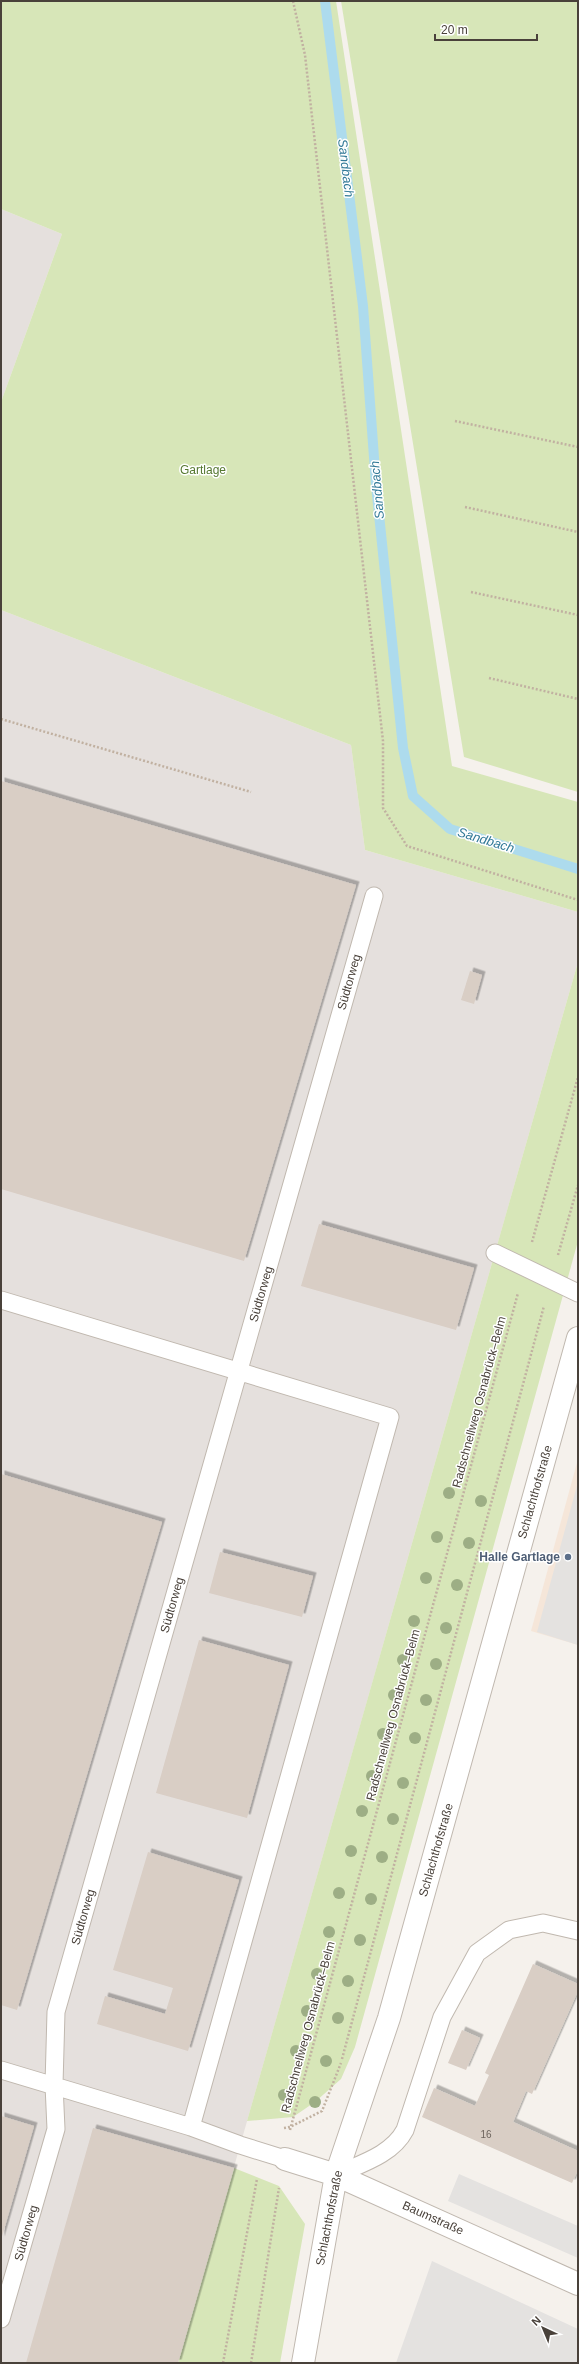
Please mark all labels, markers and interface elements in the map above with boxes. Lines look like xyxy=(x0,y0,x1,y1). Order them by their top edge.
scale bar xyxy=(435,16,537,42)
text: 20 m xyxy=(441,23,468,37)
water label: Sandbach xyxy=(335,138,357,198)
water label: Sandbach xyxy=(367,460,387,520)
park label: Gartlage xyxy=(180,463,226,477)
water label: Sandbach xyxy=(456,824,516,856)
street label: Südtorweg xyxy=(334,952,364,1012)
street label: Südtorweg xyxy=(246,1264,276,1324)
street label: Radschnellweg Osnabrück–Belm xyxy=(449,1315,509,1489)
street label: Schlachthofstraße xyxy=(515,1443,555,1540)
place label: Halle Gartlage xyxy=(479,1550,560,1564)
marker: Halle Gartlage xyxy=(563,1552,573,1562)
street label: Südtorweg xyxy=(157,1575,187,1635)
street label: Radschnellweg Osnabrück–Belm xyxy=(363,1628,423,1802)
street label: Schlachthofstraße xyxy=(416,1801,456,1898)
street label: Südtorweg xyxy=(68,1887,98,1947)
street label: Radschnellweg Osnabrück–Belm xyxy=(278,1940,338,2114)
house number: 16 xyxy=(480,2129,492,2140)
street label: Schlachthofstraße xyxy=(313,2169,345,2267)
street label: Baumstraße xyxy=(400,2198,466,2238)
street label: Südtorweg xyxy=(11,2203,41,2263)
north arrow xyxy=(523,2308,563,2348)
text: N xyxy=(529,2314,543,2328)

